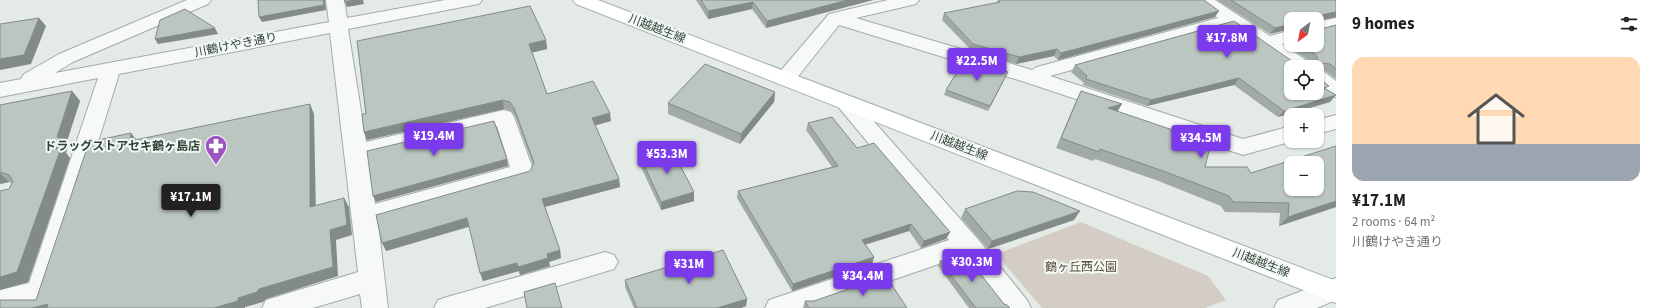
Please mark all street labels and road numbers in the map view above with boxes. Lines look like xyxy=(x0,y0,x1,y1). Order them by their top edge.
street label: 川越越生線 xyxy=(626,10,688,48)
street label: 川鶴けやき通り xyxy=(193,29,279,61)
street label: 川越越生線 xyxy=(928,127,990,165)
street label: 川越越生線 xyxy=(1230,244,1292,282)

